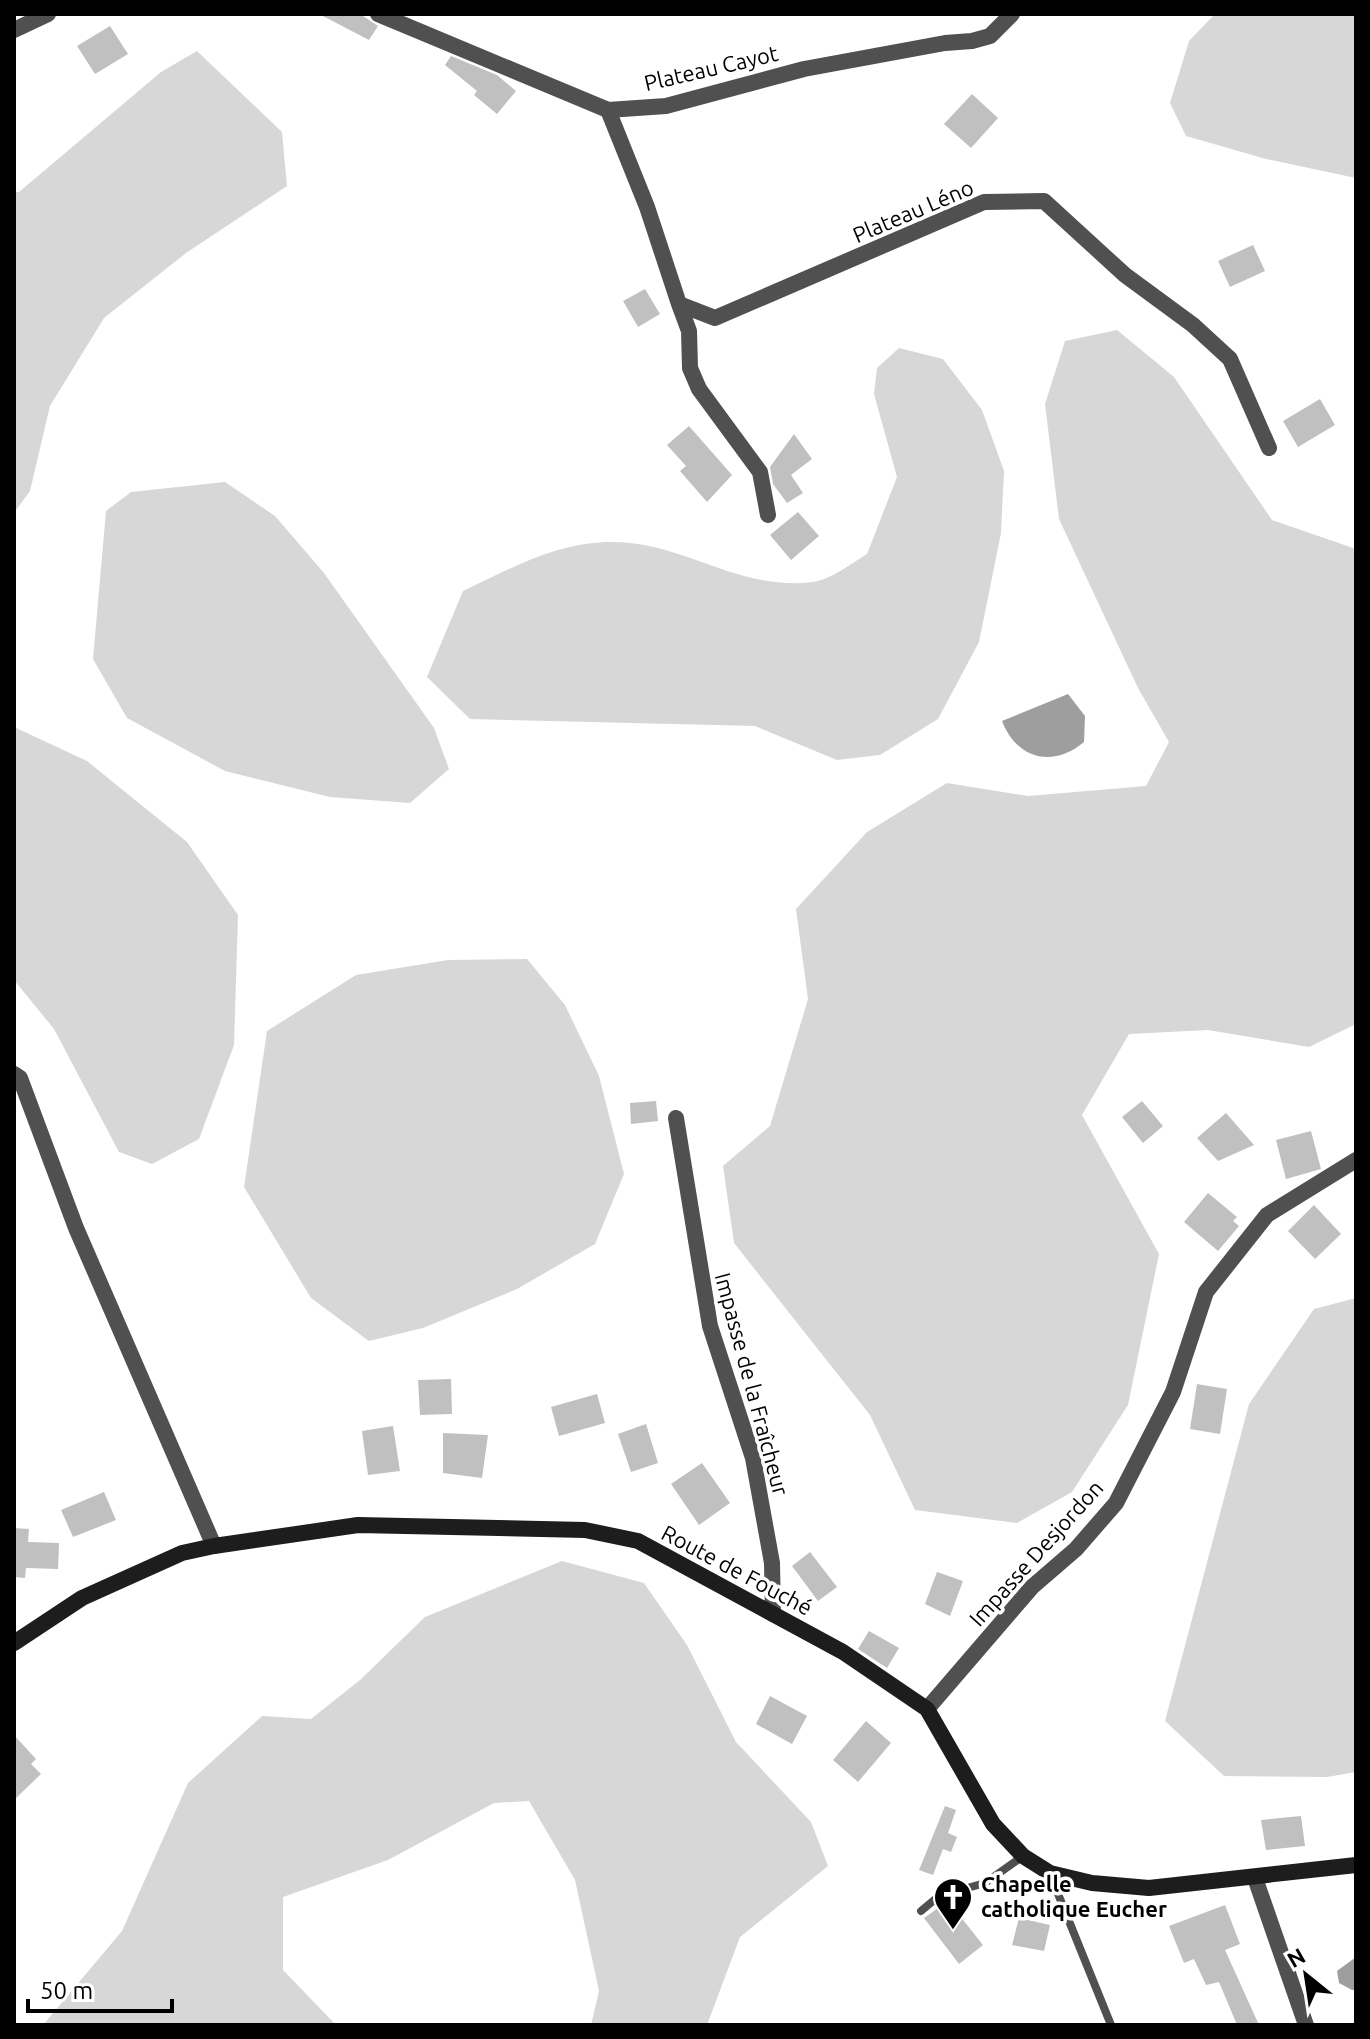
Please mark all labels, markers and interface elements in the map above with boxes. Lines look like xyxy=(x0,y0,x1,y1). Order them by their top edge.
street label: Plateau Cayot xyxy=(641,40,781,95)
street label: Plateau Léno xyxy=(849,174,977,247)
street label: Impasse de la Fraîcheur xyxy=(711,1270,794,1498)
street label: Impasse Desjordon xyxy=(964,1475,1108,1631)
street label: Route de Fouché xyxy=(658,1519,817,1620)
place label: Chapelle catholique Eucher xyxy=(981,1871,1167,1921)
church icon: Chapelle catholique Eucher xyxy=(932,1876,974,1931)
north arrow xyxy=(1266,1935,1346,2015)
text: N xyxy=(1282,1942,1309,1972)
scale bar xyxy=(28,1963,172,2013)
text: 50 m xyxy=(40,1977,93,2004)

